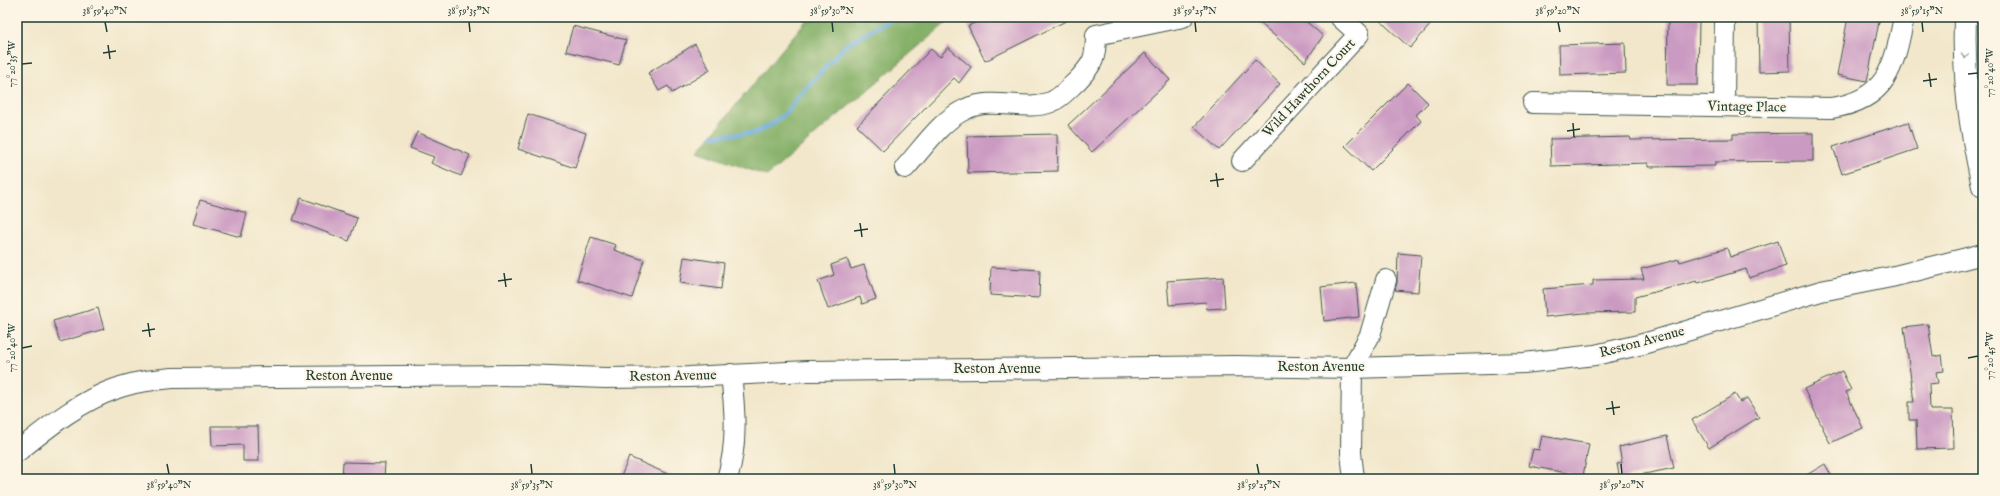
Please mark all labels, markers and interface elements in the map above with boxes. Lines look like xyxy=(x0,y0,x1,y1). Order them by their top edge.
text: 38°59'40"N xyxy=(82,5,128,18)
text: 38°59'35"N xyxy=(448,5,491,18)
text: 38°59'30"N xyxy=(810,5,854,18)
text: 38°59'25"N xyxy=(1173,5,1217,18)
text: 38°59'20"N xyxy=(1536,5,1581,18)
text: 38°59'15"N xyxy=(1901,5,1944,18)
street label: Wild Hawthorn Court xyxy=(1259,35,1360,141)
text: 77°20'35"W xyxy=(6,40,19,87)
text: 77°20'40"W xyxy=(1984,48,1997,98)
one-way arrow xyxy=(1960,53,1969,59)
street label: Vintage Place xyxy=(1707,97,1787,117)
street label: Reston Avenue xyxy=(1597,322,1687,362)
text: 77°20'40"W xyxy=(6,323,19,373)
text: 77°20'45"W xyxy=(1984,332,1997,380)
street label: Reston Avenue xyxy=(1277,358,1365,376)
street label: Reston Avenue xyxy=(953,360,1041,378)
street label: Reston Avenue xyxy=(629,366,717,386)
street label: Reston Avenue xyxy=(305,367,393,385)
text: 38°59'40"N xyxy=(146,479,192,492)
text: 38°59'35"N xyxy=(511,479,554,492)
text: 38°59'30"N xyxy=(873,479,917,492)
text: 38°59'25"N xyxy=(1237,479,1281,492)
text: 38°59'20"N xyxy=(1600,479,1645,492)

